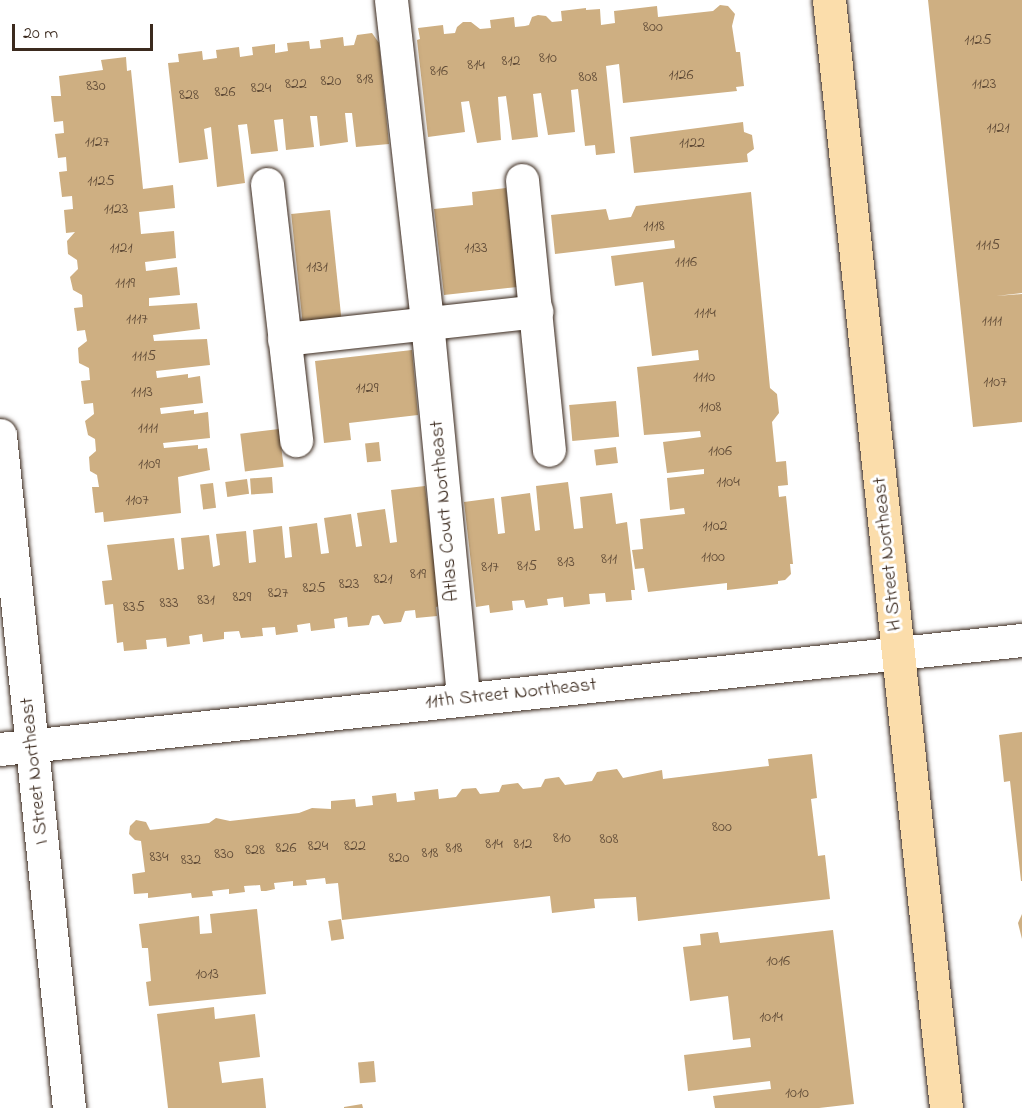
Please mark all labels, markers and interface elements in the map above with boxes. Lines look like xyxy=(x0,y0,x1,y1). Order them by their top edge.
scale bar xyxy=(15,12,156,50)
house number: 800 xyxy=(643,17,663,37)
text: 20 m xyxy=(23,21,58,47)
house number: 1125 xyxy=(964,30,992,50)
house number: 810 xyxy=(539,48,557,68)
house number: 812 xyxy=(501,51,521,71)
house number: 814 xyxy=(467,55,485,75)
house number: 816 xyxy=(430,61,448,81)
house number: 1126 xyxy=(668,65,694,85)
house number: 808 xyxy=(579,67,597,87)
house number: 818 xyxy=(356,69,374,89)
house number: 820 xyxy=(321,71,341,91)
house number: 822 xyxy=(285,74,307,94)
house number: 1123 xyxy=(972,74,996,94)
house number: 830 xyxy=(86,76,106,96)
house number: 824 xyxy=(251,78,271,98)
house number: 826 xyxy=(215,82,235,102)
house number: 828 xyxy=(179,85,199,105)
house number: 1121 xyxy=(986,118,1010,138)
house number: 1127 xyxy=(85,132,109,152)
house number: 1122 xyxy=(679,133,705,153)
house number: 1125 xyxy=(87,171,115,191)
house number: 1123 xyxy=(104,199,128,219)
house number: 1118 xyxy=(643,216,665,236)
house number: 1115 xyxy=(976,235,1000,255)
house number: 1121 xyxy=(109,238,133,258)
house number: 1133 xyxy=(464,238,488,258)
house number: 1116 xyxy=(675,252,697,272)
house number: 1131 xyxy=(306,257,328,277)
house number: 1119 xyxy=(115,273,135,293)
house number: 1114 xyxy=(694,303,716,323)
house number: 1117 xyxy=(126,309,148,329)
house number: 1111 xyxy=(982,311,1002,331)
house number: 1115 xyxy=(132,346,156,366)
house number: 1110 xyxy=(693,367,715,387)
house number: 1107 xyxy=(983,372,1007,392)
house number: 1129 xyxy=(356,378,378,398)
house number: 1113 xyxy=(131,382,153,402)
house number: 1108 xyxy=(698,397,722,417)
house number: 1111 xyxy=(138,418,158,438)
street label: Atlas Court Northeast xyxy=(425,419,465,603)
house number: 1106 xyxy=(708,441,732,461)
house number: 1109 xyxy=(138,454,160,474)
house number: 1104 xyxy=(716,472,740,492)
street label: H Street Northeast xyxy=(868,476,908,632)
house number: 1107 xyxy=(125,490,149,510)
house number: 1102 xyxy=(702,516,728,536)
house number: 1100 xyxy=(701,547,725,567)
house number: 811 xyxy=(601,549,617,569)
house number: 813 xyxy=(557,552,575,572)
house number: 815 xyxy=(517,556,537,576)
house number: 817 xyxy=(481,557,499,577)
house number: 819 xyxy=(410,564,426,584)
house number: 821 xyxy=(373,569,393,589)
house number: 823 xyxy=(339,574,359,594)
house number: 825 xyxy=(302,578,326,598)
house number: 827 xyxy=(268,583,288,603)
house number: 829 xyxy=(233,587,251,607)
house number: 831 xyxy=(197,590,215,610)
house number: 833 xyxy=(159,593,179,613)
house number: 835 xyxy=(123,597,145,617)
street label: 11th Street Northeast xyxy=(424,673,598,715)
street label: I Street Northeast xyxy=(15,696,55,846)
house number: 800 xyxy=(712,817,732,837)
house number: 810 xyxy=(553,828,571,848)
house number: 808 xyxy=(600,829,618,849)
house number: 814 xyxy=(485,834,503,854)
house number: 812 xyxy=(513,834,533,854)
house number: 824 xyxy=(308,836,328,856)
house number: 822 xyxy=(344,836,366,856)
house number: 826 xyxy=(276,838,296,858)
house number: 818 xyxy=(445,838,463,858)
house number: 828 xyxy=(245,840,265,860)
house number: 818 xyxy=(421,843,439,863)
house number: 830 xyxy=(214,844,234,864)
house number: 834 xyxy=(149,847,169,867)
house number: 820 xyxy=(389,848,409,868)
house number: 832 xyxy=(181,850,201,870)
house number: 1016 xyxy=(766,951,790,971)
house number: 1013 xyxy=(195,964,219,984)
house number: 1014 xyxy=(759,1007,783,1027)
house number: 1010 xyxy=(785,1083,809,1103)

